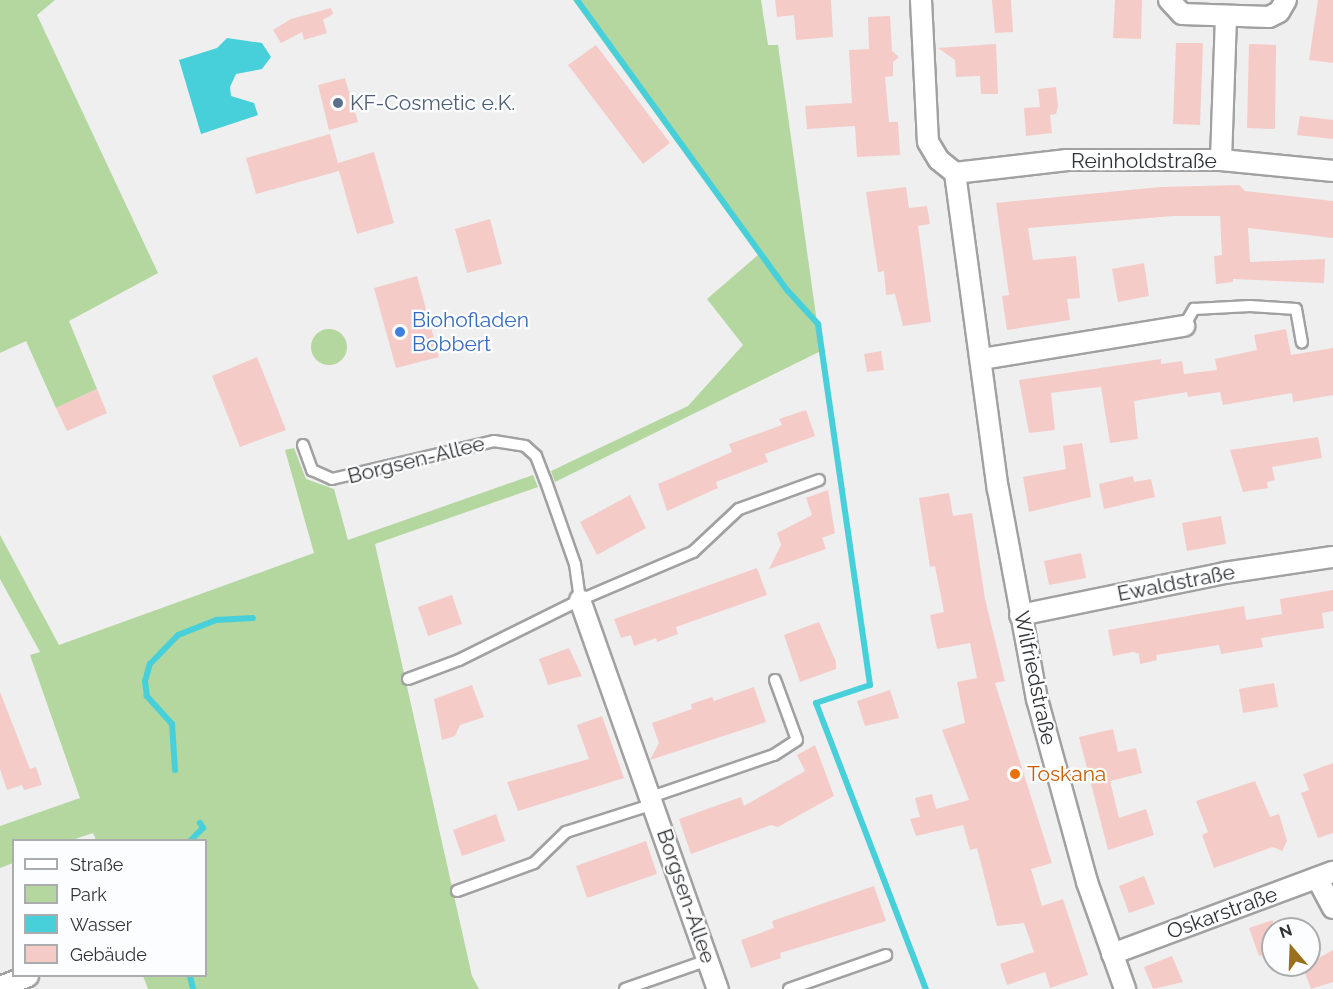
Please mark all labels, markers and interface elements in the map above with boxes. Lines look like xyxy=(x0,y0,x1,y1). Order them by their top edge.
place label: KF-Cosmetic e.K. xyxy=(350,90,515,116)
marker: KF-Cosmetic e.K. xyxy=(331,96,345,110)
street label: Reinholdstraße xyxy=(1071,148,1217,174)
place label: Biohofladen Bobbert xyxy=(412,307,529,357)
marker: Biohofladen Bobbert xyxy=(393,325,407,339)
street label: Borgsen-Allee xyxy=(345,431,487,489)
street label: Ewaldstraße xyxy=(1115,559,1237,607)
street label: Wilfriedstraße xyxy=(1008,609,1062,747)
place label: Toskana xyxy=(1027,761,1106,787)
marker: Toskana xyxy=(1008,767,1022,781)
street label: Borgsen-Allee xyxy=(651,826,721,966)
legend xyxy=(12,839,207,977)
text: Straße xyxy=(70,854,123,875)
street label: Oskarstraße xyxy=(1163,881,1281,945)
text: Park xyxy=(70,884,107,905)
text: Wasser xyxy=(70,914,132,935)
north arrow xyxy=(1261,917,1321,977)
text: N xyxy=(1277,920,1294,942)
text: Gebäude xyxy=(70,944,147,965)

